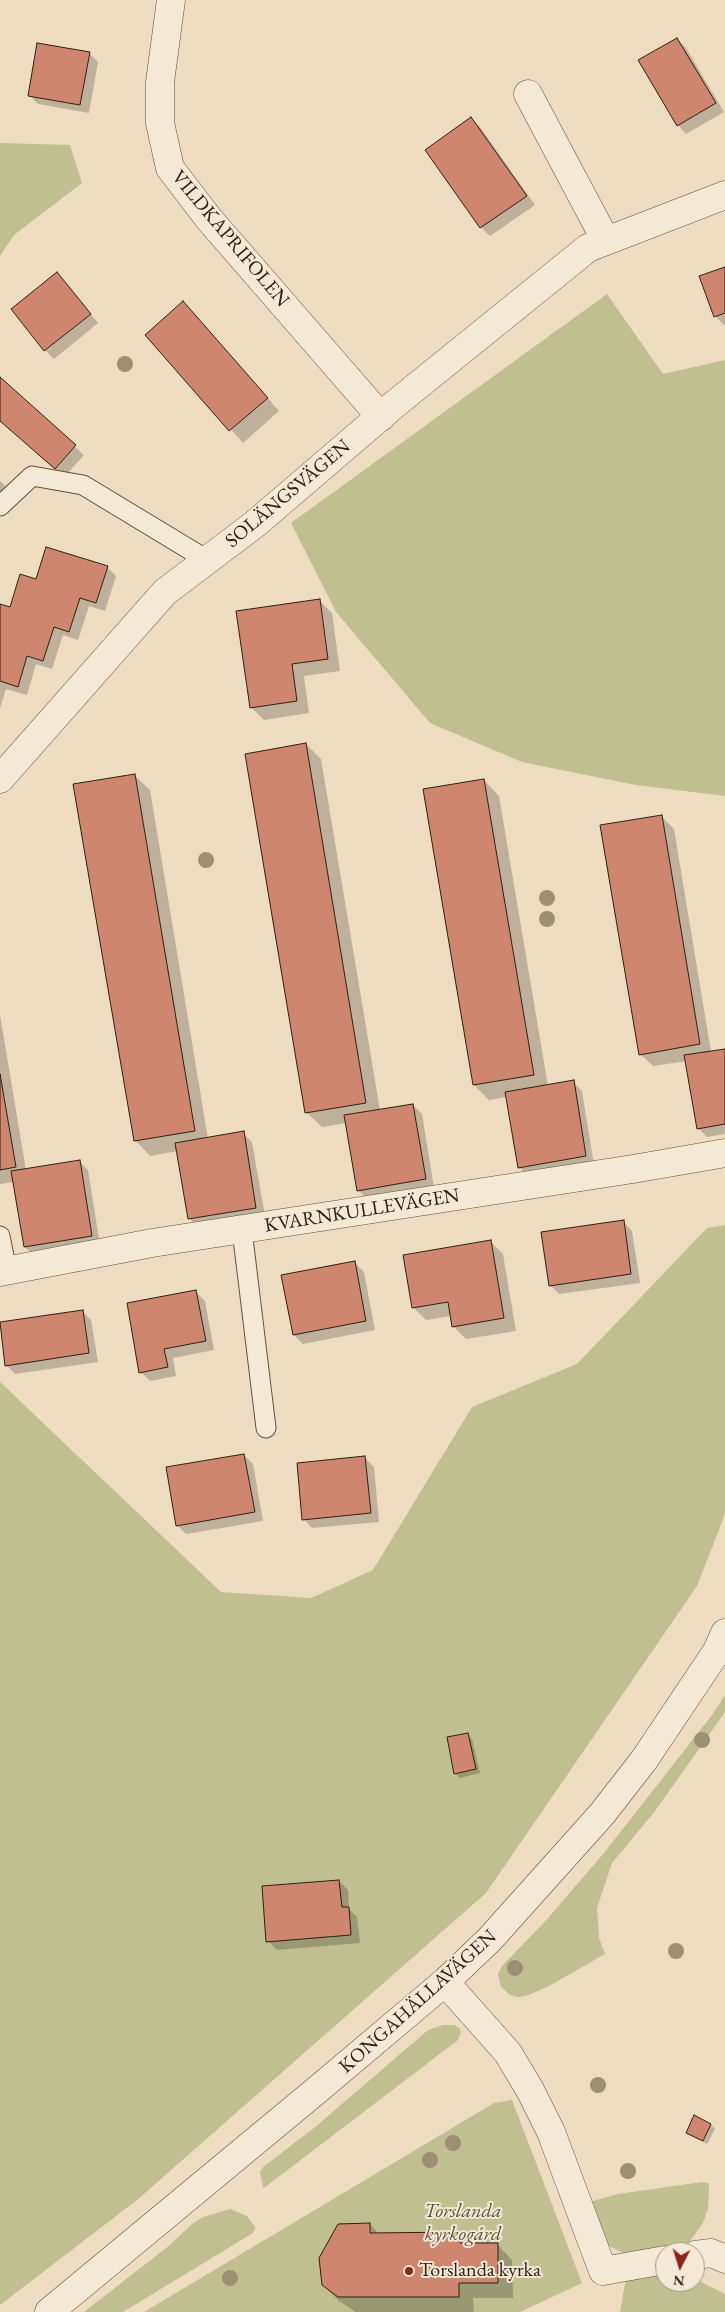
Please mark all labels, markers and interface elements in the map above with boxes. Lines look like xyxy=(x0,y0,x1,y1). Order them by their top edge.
street label: VILDKAPRIFOLEN xyxy=(166,166,294,312)
street label: SOLÄNGSVÄGEN xyxy=(221,435,355,553)
street label: KVARNKULLEVÄGEN xyxy=(263,1184,461,1238)
street label: KONGAHÄLLAVÄGEN xyxy=(334,1925,502,2079)
park label: Torslanda kyrkogård xyxy=(424,2200,502,2247)
north arrow xyxy=(655,2242,705,2292)
place label: Torslanda kyrka xyxy=(419,2259,541,2283)
marker: Torslanda kyrka xyxy=(403,2265,415,2277)
text: N xyxy=(672,2271,685,2290)

